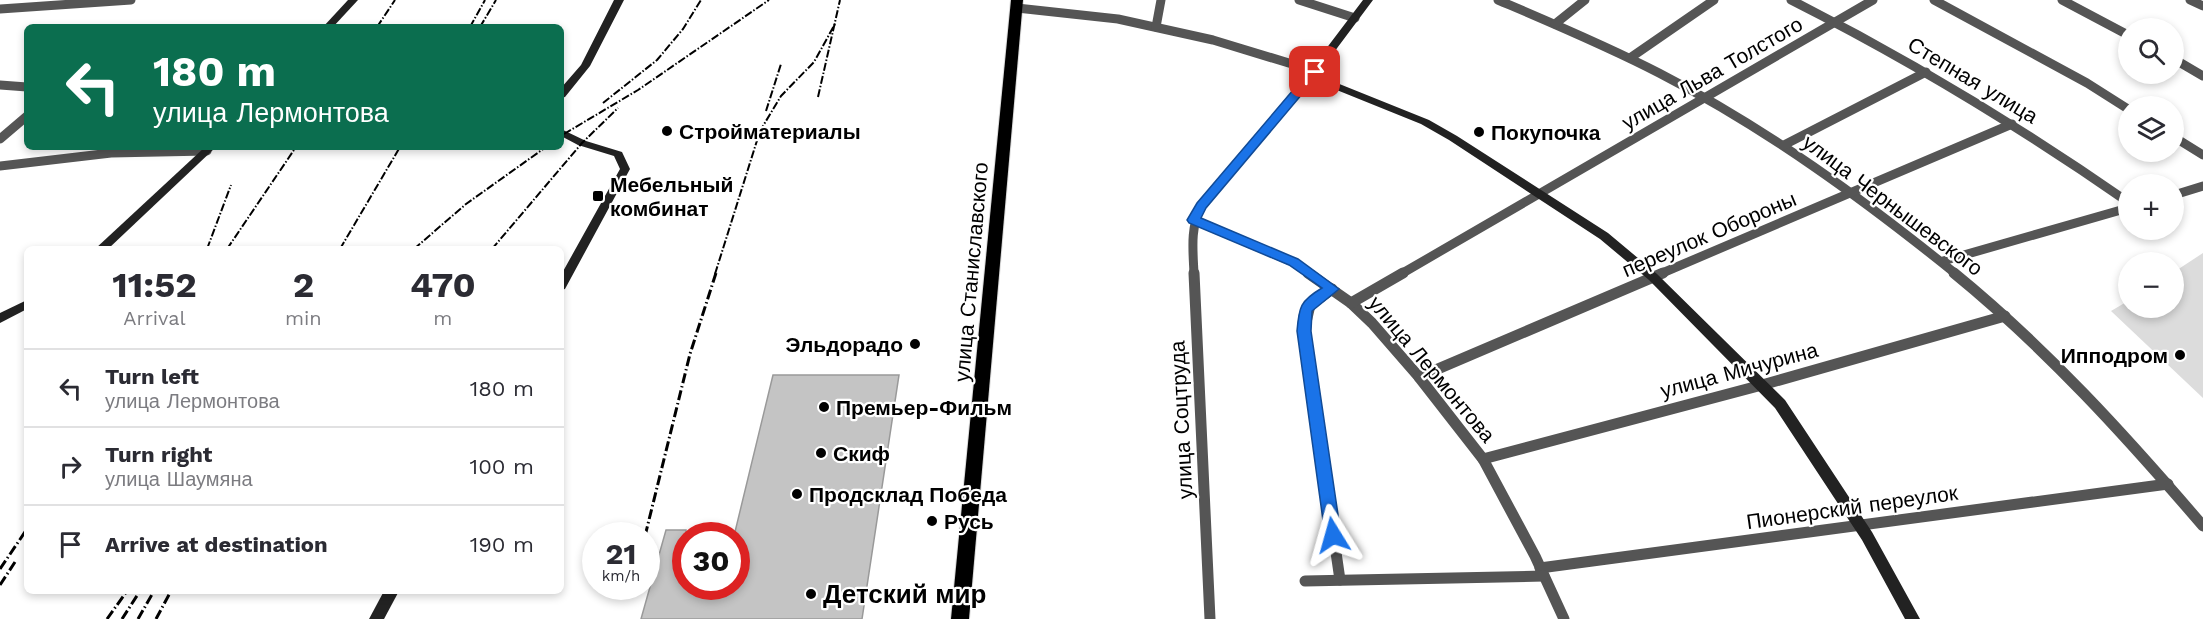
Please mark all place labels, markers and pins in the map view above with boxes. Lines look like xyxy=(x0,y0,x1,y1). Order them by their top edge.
pin xyxy=(1289,46,1340,97)
place label: Стройматериалы xyxy=(679,119,861,144)
place label: Покупочка xyxy=(1491,120,1601,145)
marker: Стройматериалы xyxy=(660,124,674,138)
marker: Покупочка xyxy=(1472,125,1486,139)
place label: Мебельный комбинат xyxy=(610,172,733,221)
marker: Мебельный комбинат xyxy=(591,189,605,203)
place label: Эльдорадо xyxy=(786,332,903,357)
marker: Эльдорадо xyxy=(908,337,922,351)
place label: Ипподром xyxy=(2061,343,2168,368)
marker: Ипподром xyxy=(2173,348,2187,362)
place label: Премьер-Фильм xyxy=(836,395,1012,420)
marker: Премьер-Фильм xyxy=(817,400,831,414)
place label: Скиф xyxy=(833,441,890,466)
marker: Скиф xyxy=(814,446,828,460)
place label: Продсклад Победа xyxy=(809,482,1007,507)
marker: Продсклад Победа xyxy=(790,487,804,501)
place label: Русь xyxy=(944,509,994,534)
marker: Русь xyxy=(925,514,939,528)
place label: Детский мир xyxy=(823,579,986,609)
marker: Детский мир xyxy=(804,587,818,601)

